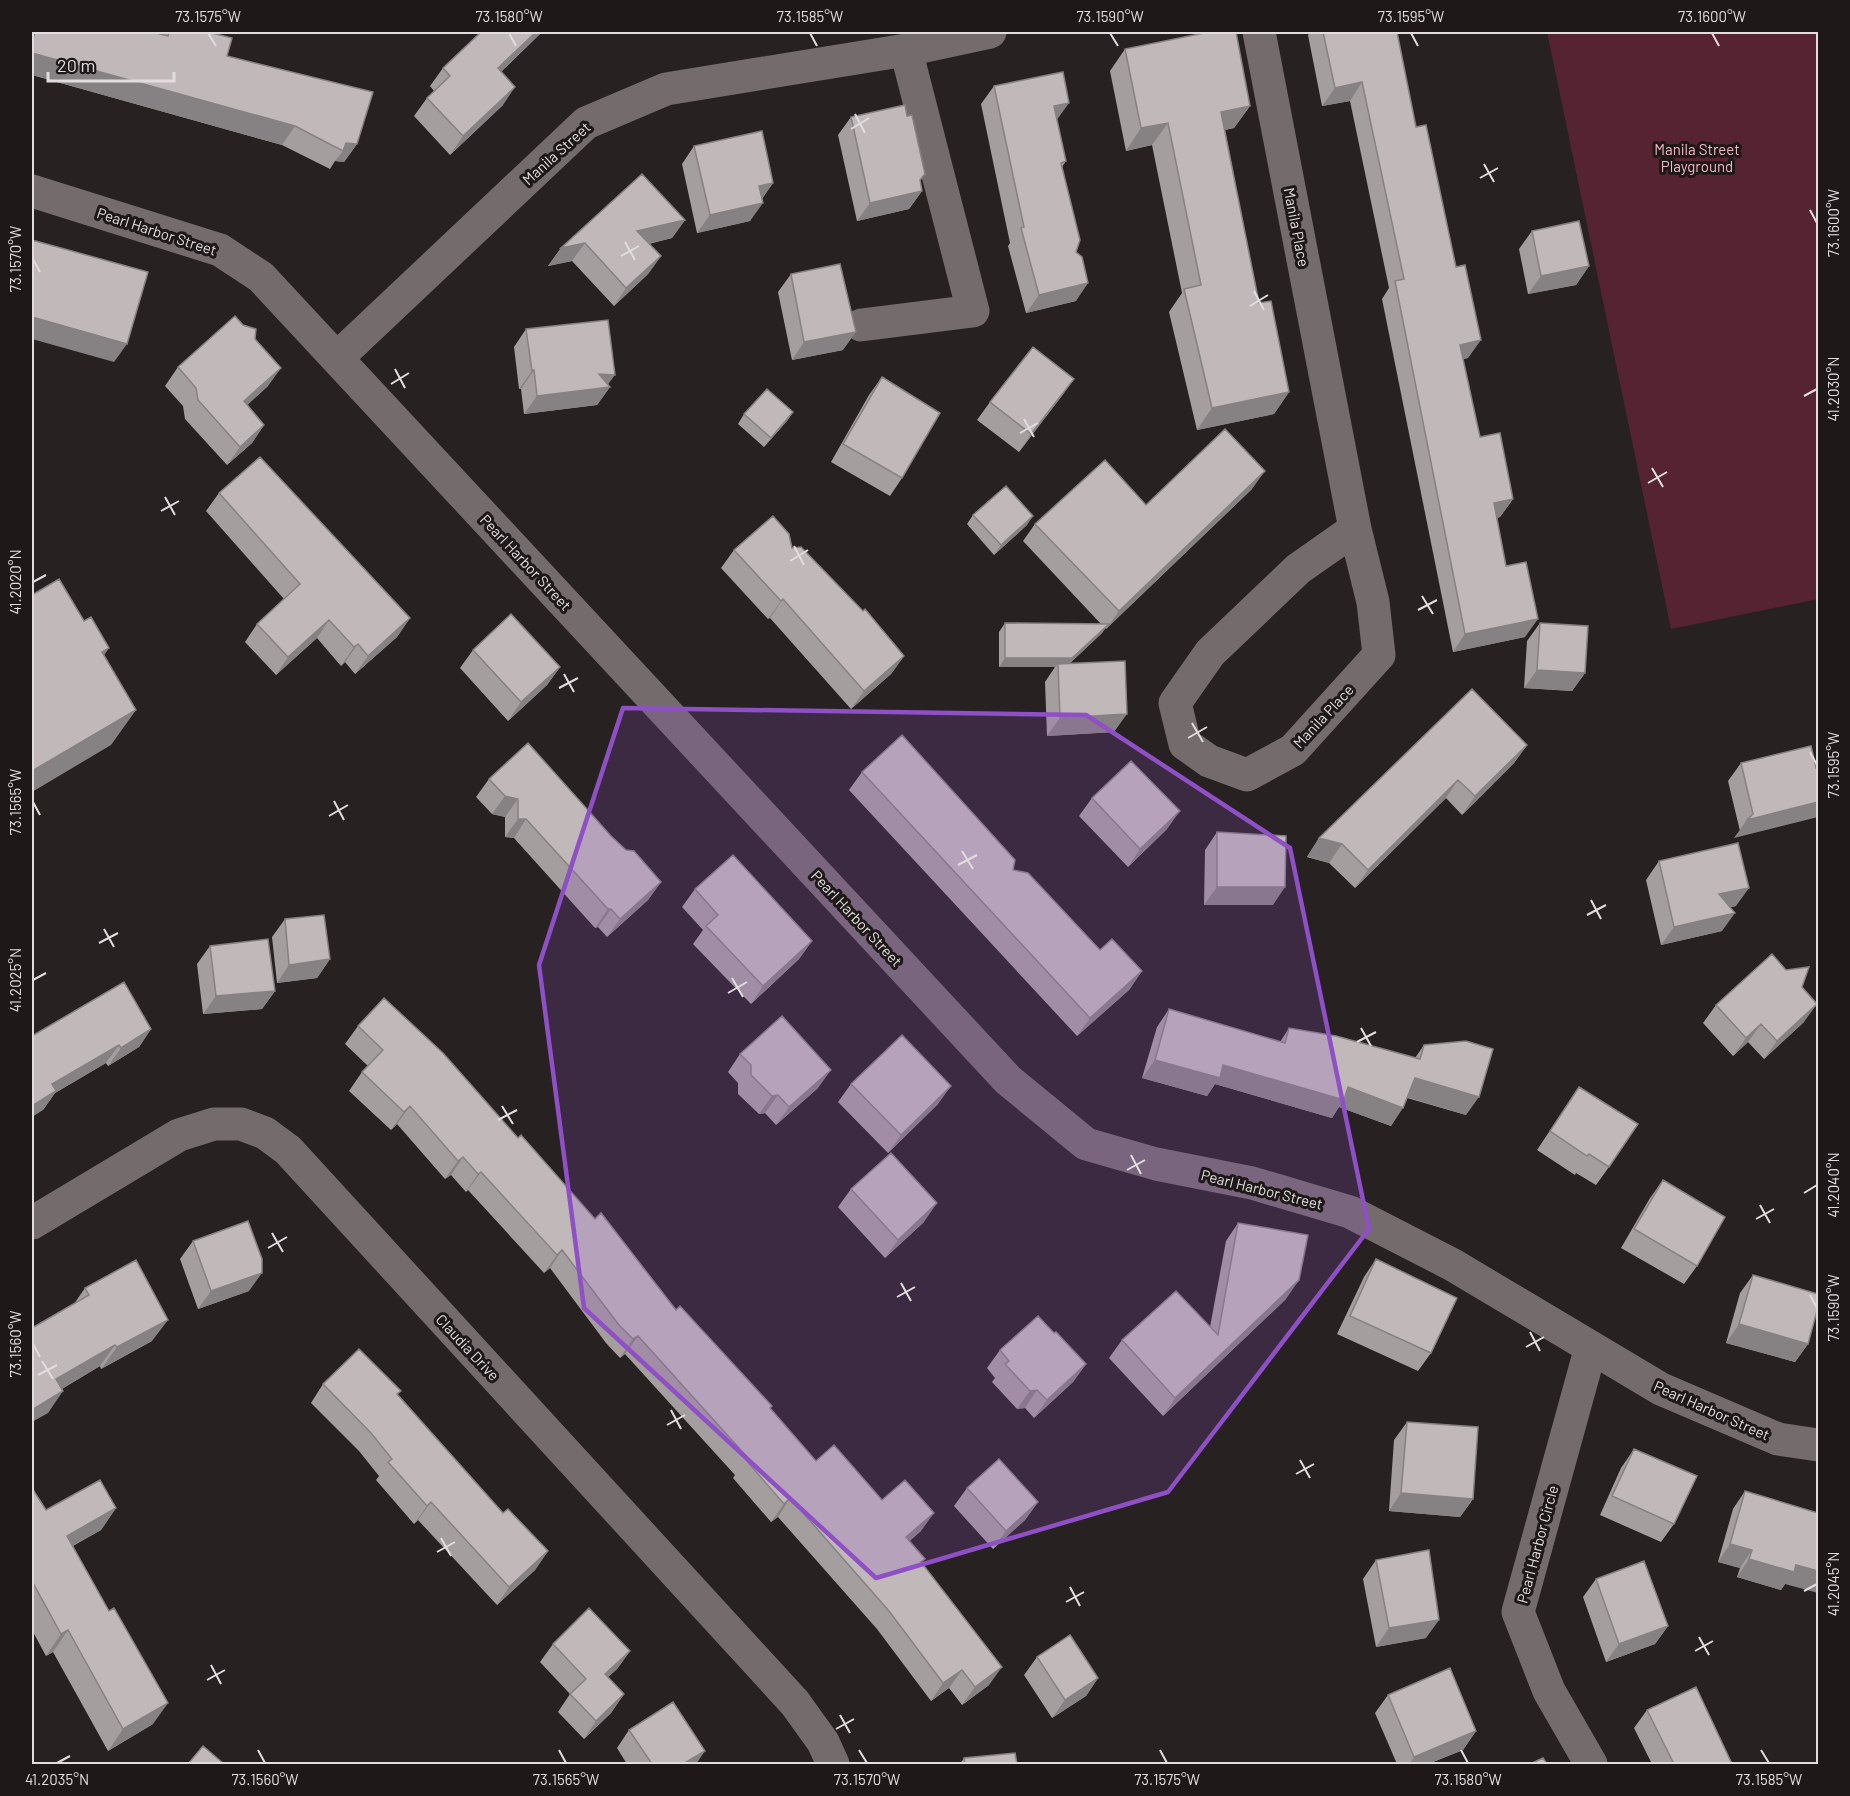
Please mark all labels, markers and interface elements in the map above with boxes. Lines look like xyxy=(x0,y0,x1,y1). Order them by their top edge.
text: 73.1575°W xyxy=(175,7,241,25)
text: 73.1580°W xyxy=(475,7,543,25)
text: 73.1585°W xyxy=(777,7,843,25)
text: 73.1590°W xyxy=(1076,7,1144,25)
text: 73.1595°W xyxy=(1378,7,1444,25)
text: 73.1600°W xyxy=(1678,7,1746,25)
scale bar xyxy=(48,45,174,83)
text: 20 m xyxy=(57,54,95,76)
street label: Manila Street xyxy=(518,118,594,188)
park label: Manila Street Playground xyxy=(1654,140,1740,175)
street label: Manila Place xyxy=(1281,186,1313,268)
text: 73.1600°W xyxy=(1824,189,1842,257)
street label: Pearl Harbor Street xyxy=(95,203,219,259)
text: 73.1570°W xyxy=(6,226,24,292)
text: 41.2030°N xyxy=(1824,357,1842,421)
street label: Pearl Harbor Street xyxy=(477,510,575,614)
text: 41.2020°N xyxy=(6,549,24,615)
street label: Manila Place xyxy=(1289,681,1357,751)
text: 73.1595°W xyxy=(1824,732,1842,798)
text: 73.1565°W xyxy=(6,769,24,835)
street label: Pearl Harbor Street xyxy=(808,866,906,970)
text: 41.2025°N xyxy=(6,948,24,1012)
text: 41.2040°N xyxy=(1824,1152,1842,1218)
street label: Pearl Harbor Street xyxy=(1199,1165,1325,1213)
text: 73.1590°W xyxy=(1824,1274,1842,1342)
text: 73.1560°W xyxy=(6,1310,24,1378)
street label: Claudia Drive xyxy=(433,1310,503,1384)
street label: Pearl Harbor Street xyxy=(1651,1376,1773,1444)
street label: Pearl Harbor Circle xyxy=(1513,1483,1561,1605)
text: 41.2045°N xyxy=(1824,1552,1842,1616)
text: 41.2035°N xyxy=(25,1770,89,1788)
text: 73.1560°W xyxy=(231,1770,299,1788)
text: 73.1565°W xyxy=(533,1770,599,1788)
text: 73.1570°W xyxy=(834,1770,900,1788)
text: 73.1575°W xyxy=(1134,1770,1200,1788)
text: 73.1580°W xyxy=(1434,1770,1502,1788)
text: 73.1585°W xyxy=(1736,1770,1802,1788)

